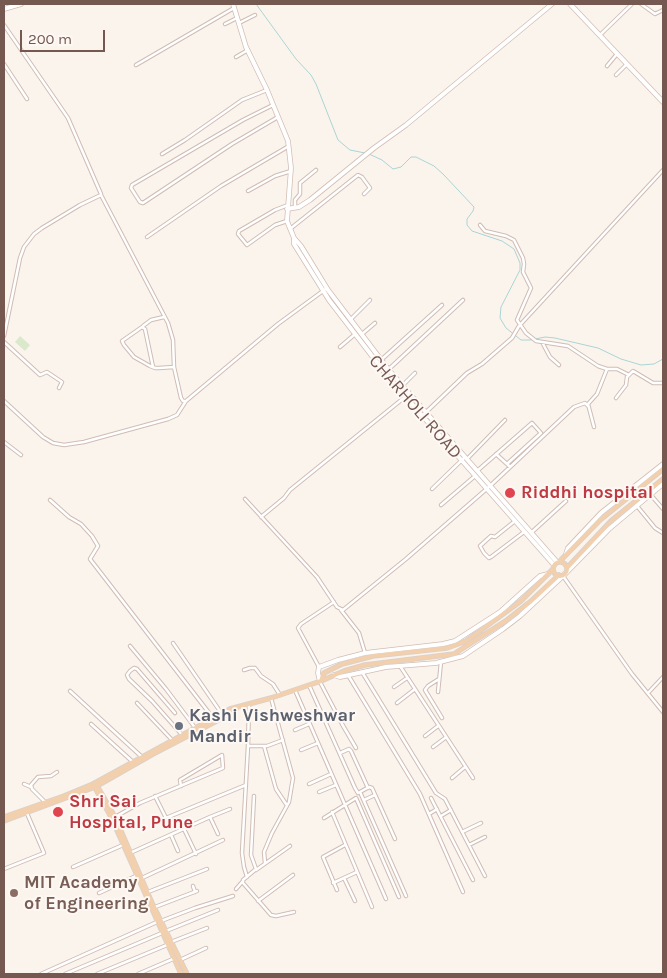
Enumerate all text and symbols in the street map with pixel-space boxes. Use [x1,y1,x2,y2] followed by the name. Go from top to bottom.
[22,20,108,52] scale bar
[28,30,72,48] text: 200 m
[364,351,466,463] street label: CHARHOLI ROAD
[521,482,653,504] place label: Riddhi hospital
[503,486,517,500] marker: Riddhi hospital
[189,705,355,748] place label: Kashi Vishweshwar Mandir
[173,720,185,732] marker: Kashi Vishweshwar Mandir
[69,791,193,834] place label: Shri Sai Hospital, Pune
[51,805,65,819] marker: Shri Sai Hospital, Pune
[24,872,148,914] place label: MIT Academy of Engineering
[8,887,20,899] marker: MIT Academy of Engineering

